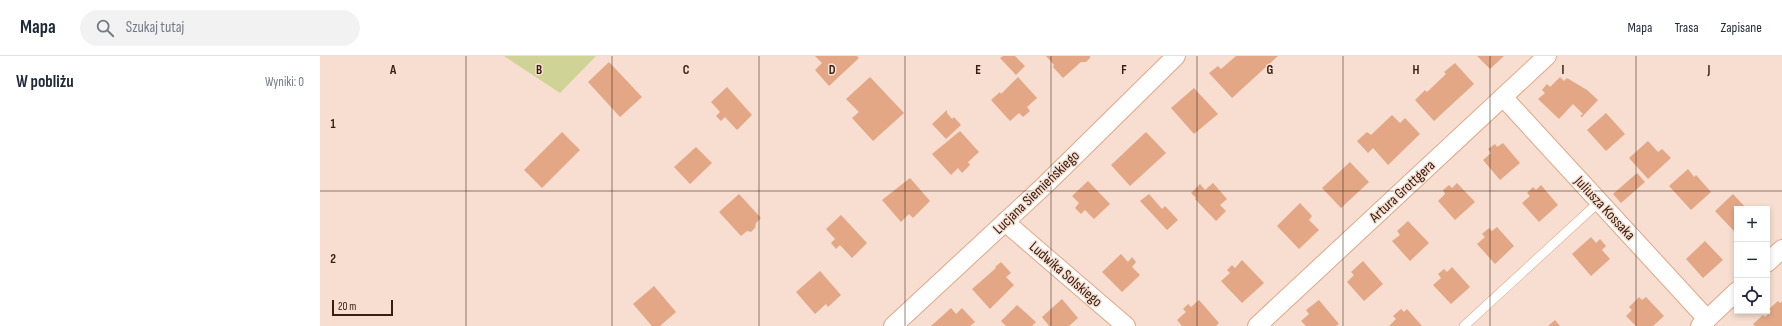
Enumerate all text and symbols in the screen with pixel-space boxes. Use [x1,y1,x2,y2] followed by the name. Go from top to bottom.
[80,10,360,46] search box
[20,16,56,39] text: Mapa
[94,17,116,39] icon: search
[126,18,184,37] text: Szukaj tutaj
[1627,19,1652,36] text: Mapa
[1674,19,1699,36] text: Trasa
[1721,19,1762,36] text: Zapisane
[389,62,397,78] text: A
[536,62,542,78] text: B
[683,62,690,78] text: C
[829,62,836,78] text: D
[975,62,981,78] text: E
[1121,62,1127,78] text: F
[1267,62,1274,78] text: G
[1413,62,1420,78] text: H
[1562,62,1565,78] text: I
[1707,62,1711,78] text: J
[16,72,74,92] text: W pobliżu
[265,74,304,90] text: Wyniki: 0
[330,116,336,132] text: 1
[989,146,1084,238] street label: Lucjana Siemieńskiego
[1365,156,1439,227] street label: Artura Grottgera
[1569,172,1639,245] street label: Juliusza Kossaka
[1734,206,1770,314] map controls
[1734,206,1770,242] button: +
[1025,237,1106,311] street label: Ludwika Solskiego
[1734,242,1770,278] button: −
[330,251,336,267] text: 2
[1734,278,1770,314] button: locate
[332,298,393,317] scale bar
[338,300,356,313] text: 20 m

